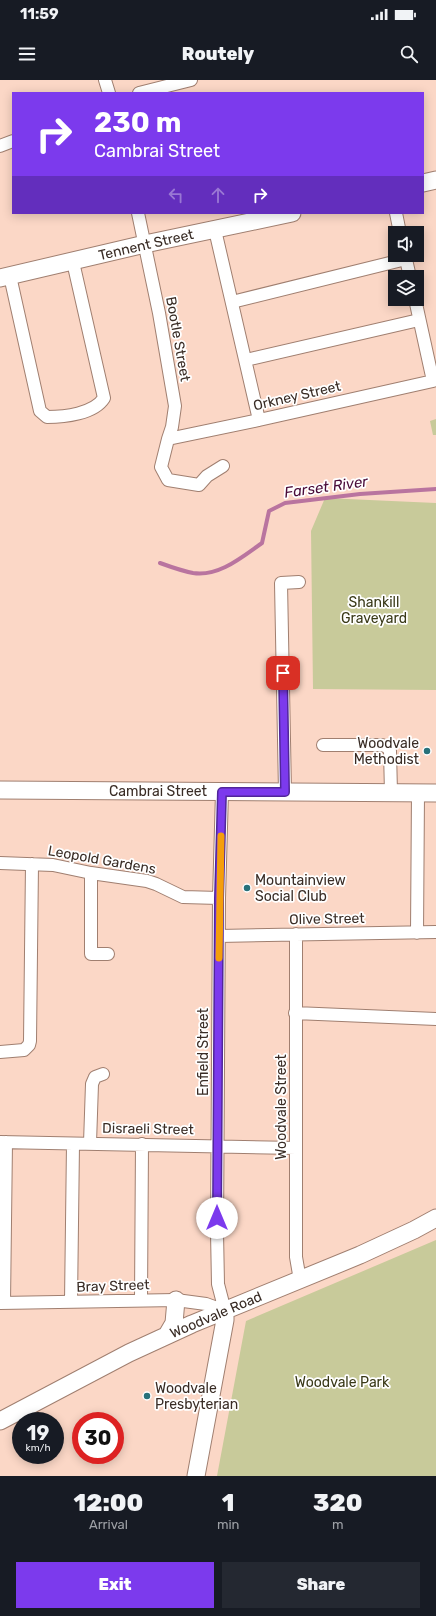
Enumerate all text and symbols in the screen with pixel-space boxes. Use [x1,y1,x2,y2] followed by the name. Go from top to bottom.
[20,5,59,23] text: 11:59
[16,43,38,65] icon: menu
[182,43,254,65] text: Routely
[398,43,420,65] icon: search
[94,106,181,139] text: 230 m
[28,108,80,160] icon: right
[94,140,220,162] text: Cambrai Street
[165,184,187,206] icon: left
[207,184,229,206] icon: ahead
[249,184,271,206] icon: right
[97,226,196,264] street label: Tennent Street
[388,226,424,306] map controls
[388,226,424,262] button: sound
[388,270,424,306] button: layers
[162,295,194,383] street label: Bootle Street
[252,378,343,414] street label: Orkney Street
[283,472,370,502] water label: Farset River
[341,594,407,627] park label: Shankill Graveyard
[266,656,300,690] pin
[272,662,294,684] icon: arrive
[354,735,420,768] place label: Woodvale Methodist
[422,746,432,756] marker: Woodvale Methodist
[109,783,208,800] street label: Cambrai Street
[47,842,157,878] street label: Leopold Gardens
[255,872,346,905] place label: Mountainview Social Club
[242,883,252,893] marker: Mountainview Social Club
[289,910,365,928] street label: Olive Street
[195,1007,212,1096] street label: Enfield Street
[273,1054,290,1160] street label: Woodvale Street
[102,1120,194,1138] street label: Disraeli Street
[196,1197,238,1239] position arrow
[76,1276,150,1296] street label: Bray Street
[167,1288,265,1342] street label: Woodvale Road
[295,1374,390,1391] park label: Woodvale Park
[155,1380,238,1413] place label: Woodvale Presbyterian
[142,1391,152,1401] marker: Woodvale Presbyterian
[72,1412,124,1464] speed limit sign: 30
[27,1421,49,1445] text: 19
[26,1442,50,1454] text: km/h
[74,1489,143,1517] text: 12:00
[222,1489,235,1517] text: 1
[313,1489,362,1517] text: 320
[89,1517,128,1532] text: Arrival
[217,1517,239,1532] text: min
[332,1517,344,1532] text: m
[16,1562,214,1608] button: Exit
[222,1562,420,1608] button: Share

